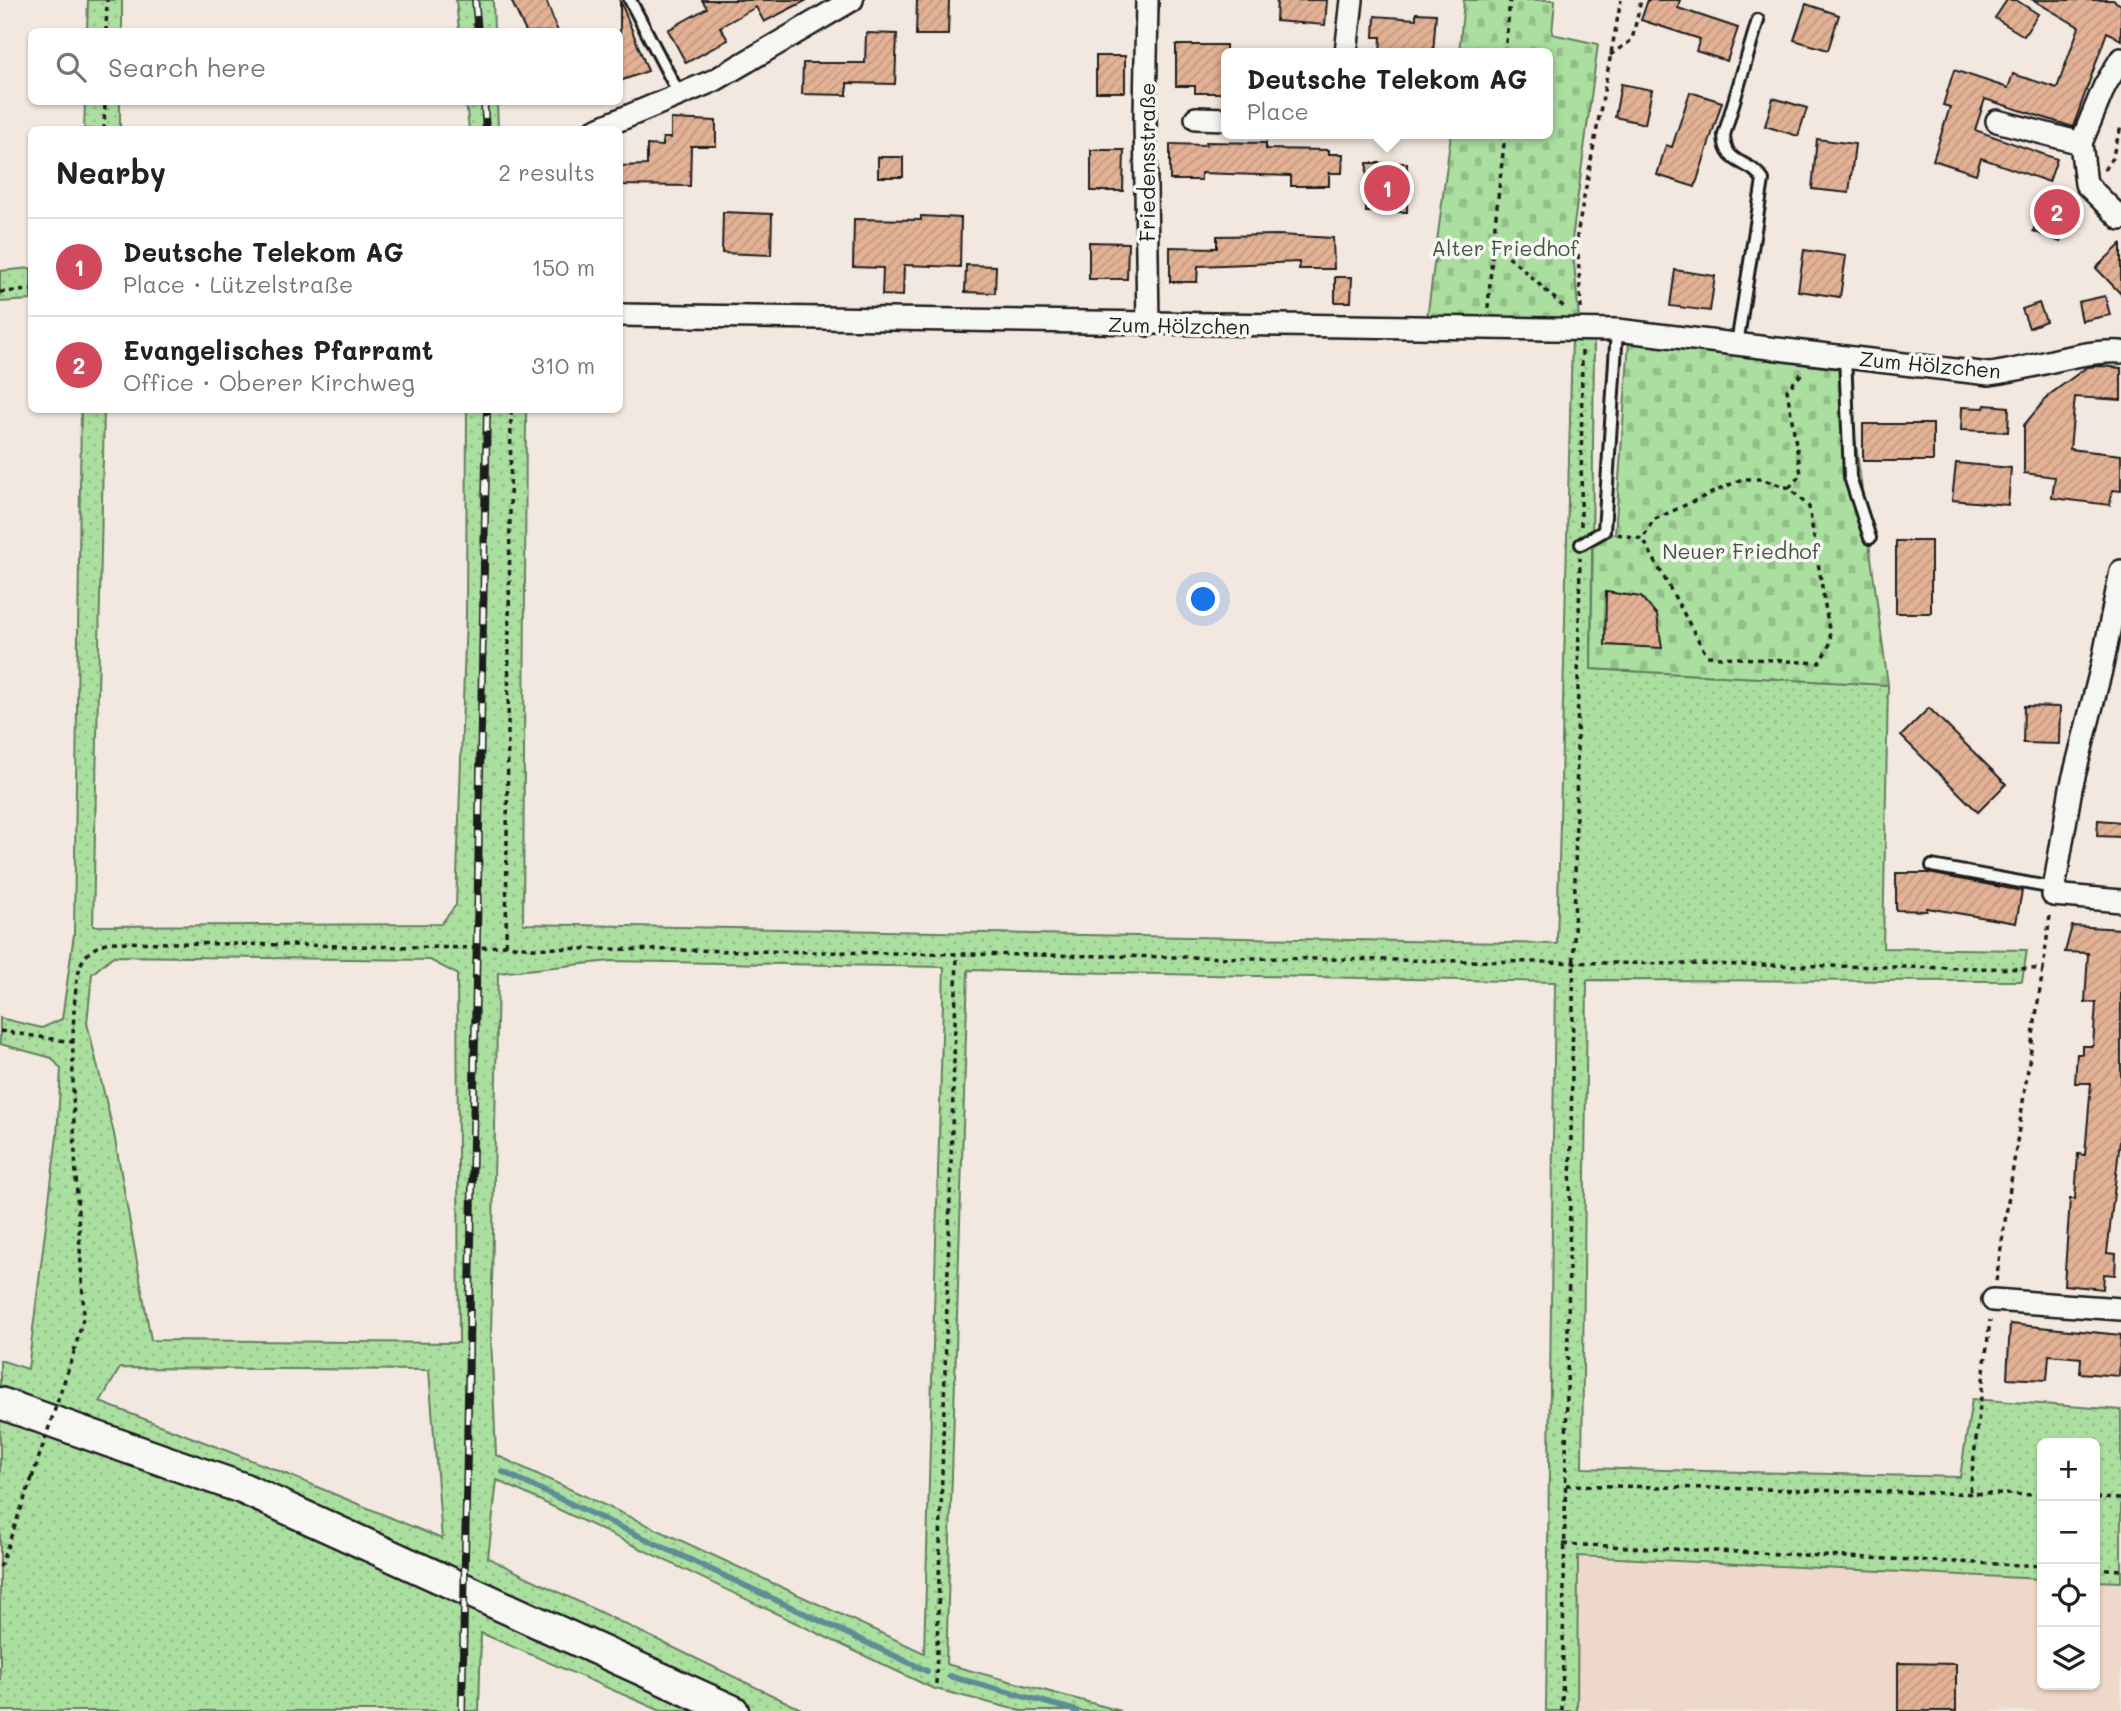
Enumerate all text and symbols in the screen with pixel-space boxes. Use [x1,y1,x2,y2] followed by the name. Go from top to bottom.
[28,28,623,105] search box
[52,48,90,86] icon: search
[1221,48,1553,139] popup
[108,50,266,84] text: Search here
[1247,62,1527,96] text: Deutsche Telekom AG
[1133,82,1160,242] street label: Friedensstraße
[1247,96,1309,126] text: Place
[56,152,166,192] text: Nearby
[498,157,595,187] text: 2 results
[1364,162,1410,214] pin: 1
[2034,186,2080,238] pin: 2
[1432,234,1579,261] park label: Alter Friedhof
[123,235,404,269] text: Deutsche Telekom AG
[74,252,84,282] text: 1
[531,252,595,282] text: 150 m
[123,269,353,299] text: Place · Lützelstraße
[1108,310,1250,340] street label: Zum Hölzchen
[123,333,433,367] text: Evangelisches Pfarramt
[1858,344,2002,384] street label: Zum Hölzchen
[73,350,85,380] text: 2
[531,350,595,380] text: 310 m
[123,367,415,397] text: Office · Oberer Kirchweg
[1662,537,1821,564] park label: Neuer Friedhof
[1186,582,1220,616] your location
[2037,1438,2100,1690] map controls
[2037,1438,2100,1501] button: +
[2037,1501,2100,1564] button: −
[2037,1564,2100,1627] button: locate
[2037,1627,2100,1690] button: layers

